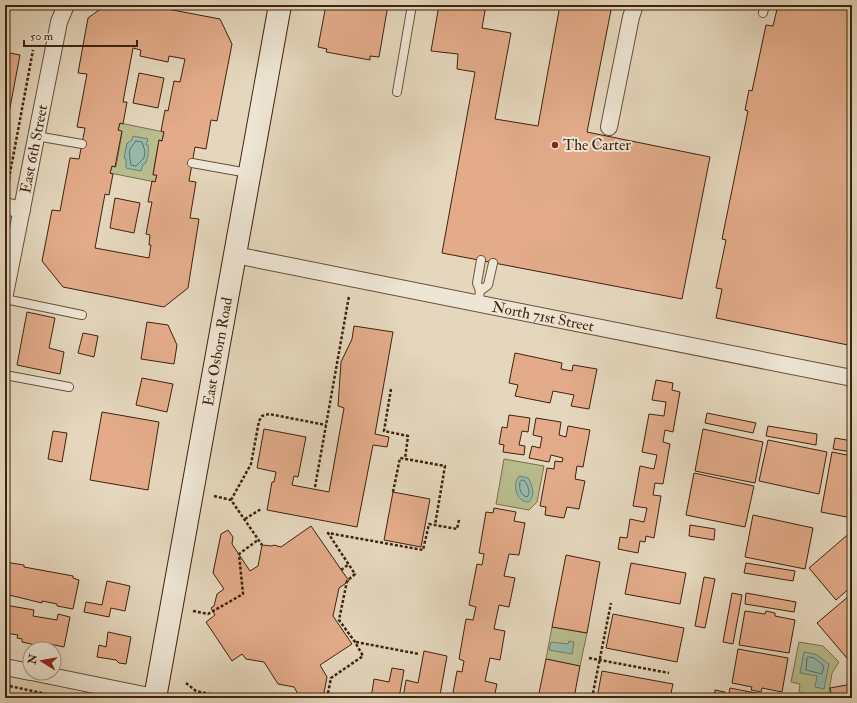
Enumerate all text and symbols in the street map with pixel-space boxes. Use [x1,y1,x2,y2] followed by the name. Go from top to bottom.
[24,22,137,48] scale bar
[30,29,54,44] text: 50 m
[16,103,52,195] street label: East 6th Street
[563,136,631,155] place label: The Carter
[550,140,560,150] marker: The Carter
[199,295,237,408] street label: East Osborn Road
[490,297,596,336] street label: North 71st Street
[22,641,62,681] north arrow
[25,652,40,666] text: N

